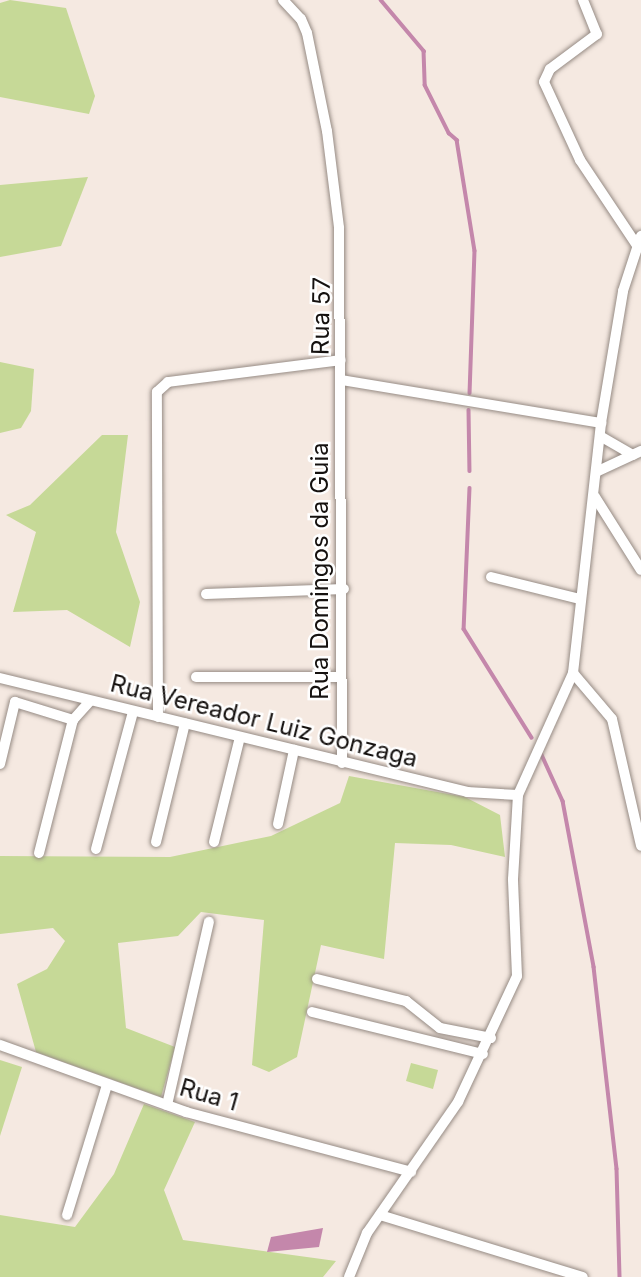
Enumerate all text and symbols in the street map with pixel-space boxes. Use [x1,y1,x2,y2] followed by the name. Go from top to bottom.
[306,277,336,355] street label: Rua 57
[306,442,334,700] street label: Rua Domingos da Guia
[108,669,420,773] street label: Rua Vereador Luiz Gonzaga
[176,1073,242,1117] street label: Rua 1

